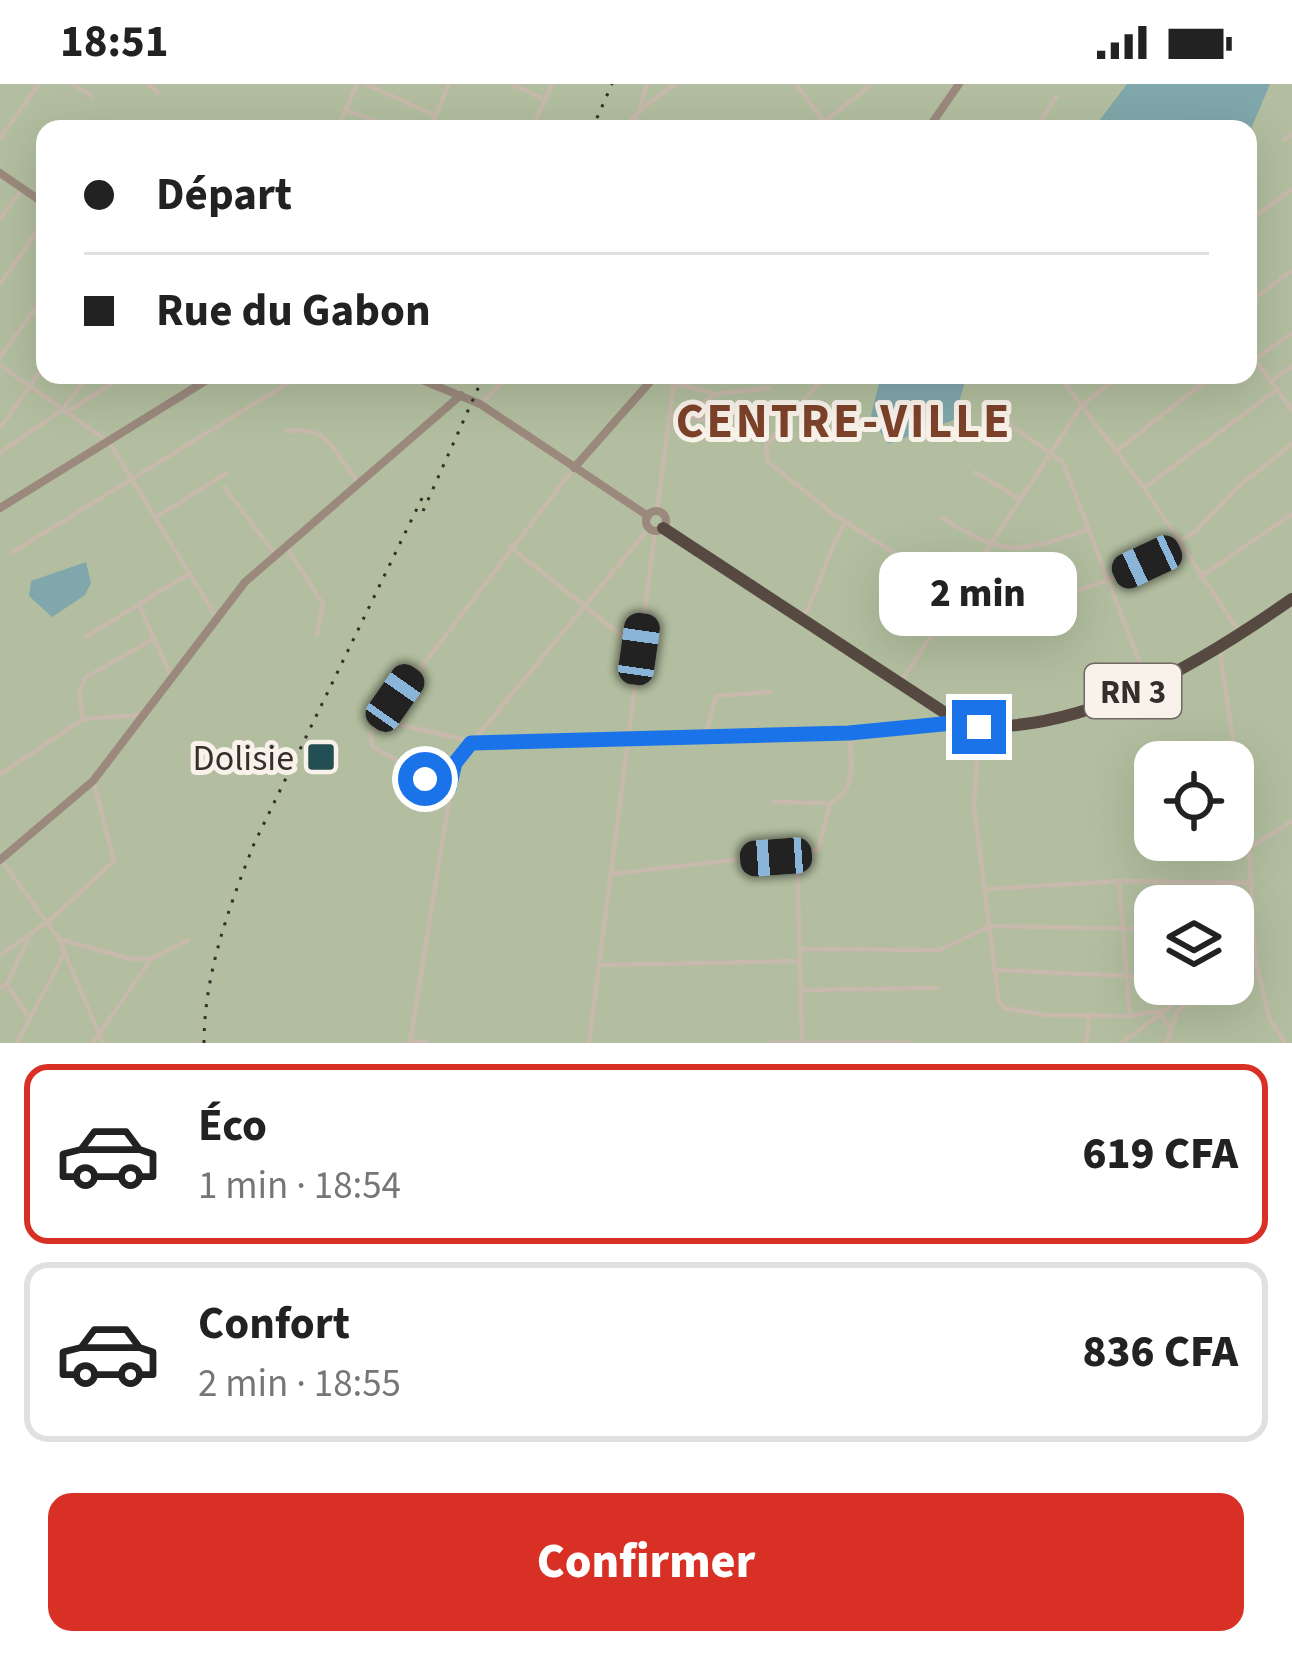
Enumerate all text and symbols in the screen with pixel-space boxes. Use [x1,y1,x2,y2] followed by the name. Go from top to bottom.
[60,10,169,74] text: 18:51
[156,163,292,227] text: Départ
[156,279,431,343] text: Rue du Gabon
[676,388,1012,456] district label: CENTRE-VILLE
[1107,530,1187,594] car
[880,553,1078,637] callout: 2 min
[930,566,1026,622] text: 2 min
[616,611,662,687] car
[360,658,430,738] car
[1085,664,1181,718] road number: RN 3
[952,700,1006,754] route end
[193,733,294,784] place label: Dolisie
[305,741,337,773] marker: Dolisie
[1134,741,1254,1005] map controls
[1134,741,1254,861] button: locate
[398,752,452,806] route start
[739,837,813,877] car
[1134,885,1254,1005] button: layers
[198,1094,267,1158] text: Éco
[54,1100,162,1208] icon: car
[1083,1122,1238,1186] text: 619 CFA
[198,1158,401,1214] text: 1 min · 18:54
[198,1292,350,1356] text: Confort
[54,1298,162,1406] icon: car
[1083,1320,1238,1384] text: 836 CFA
[198,1356,401,1412] text: 2 min · 18:55
[48,1493,1244,1631] button: Confirmer

